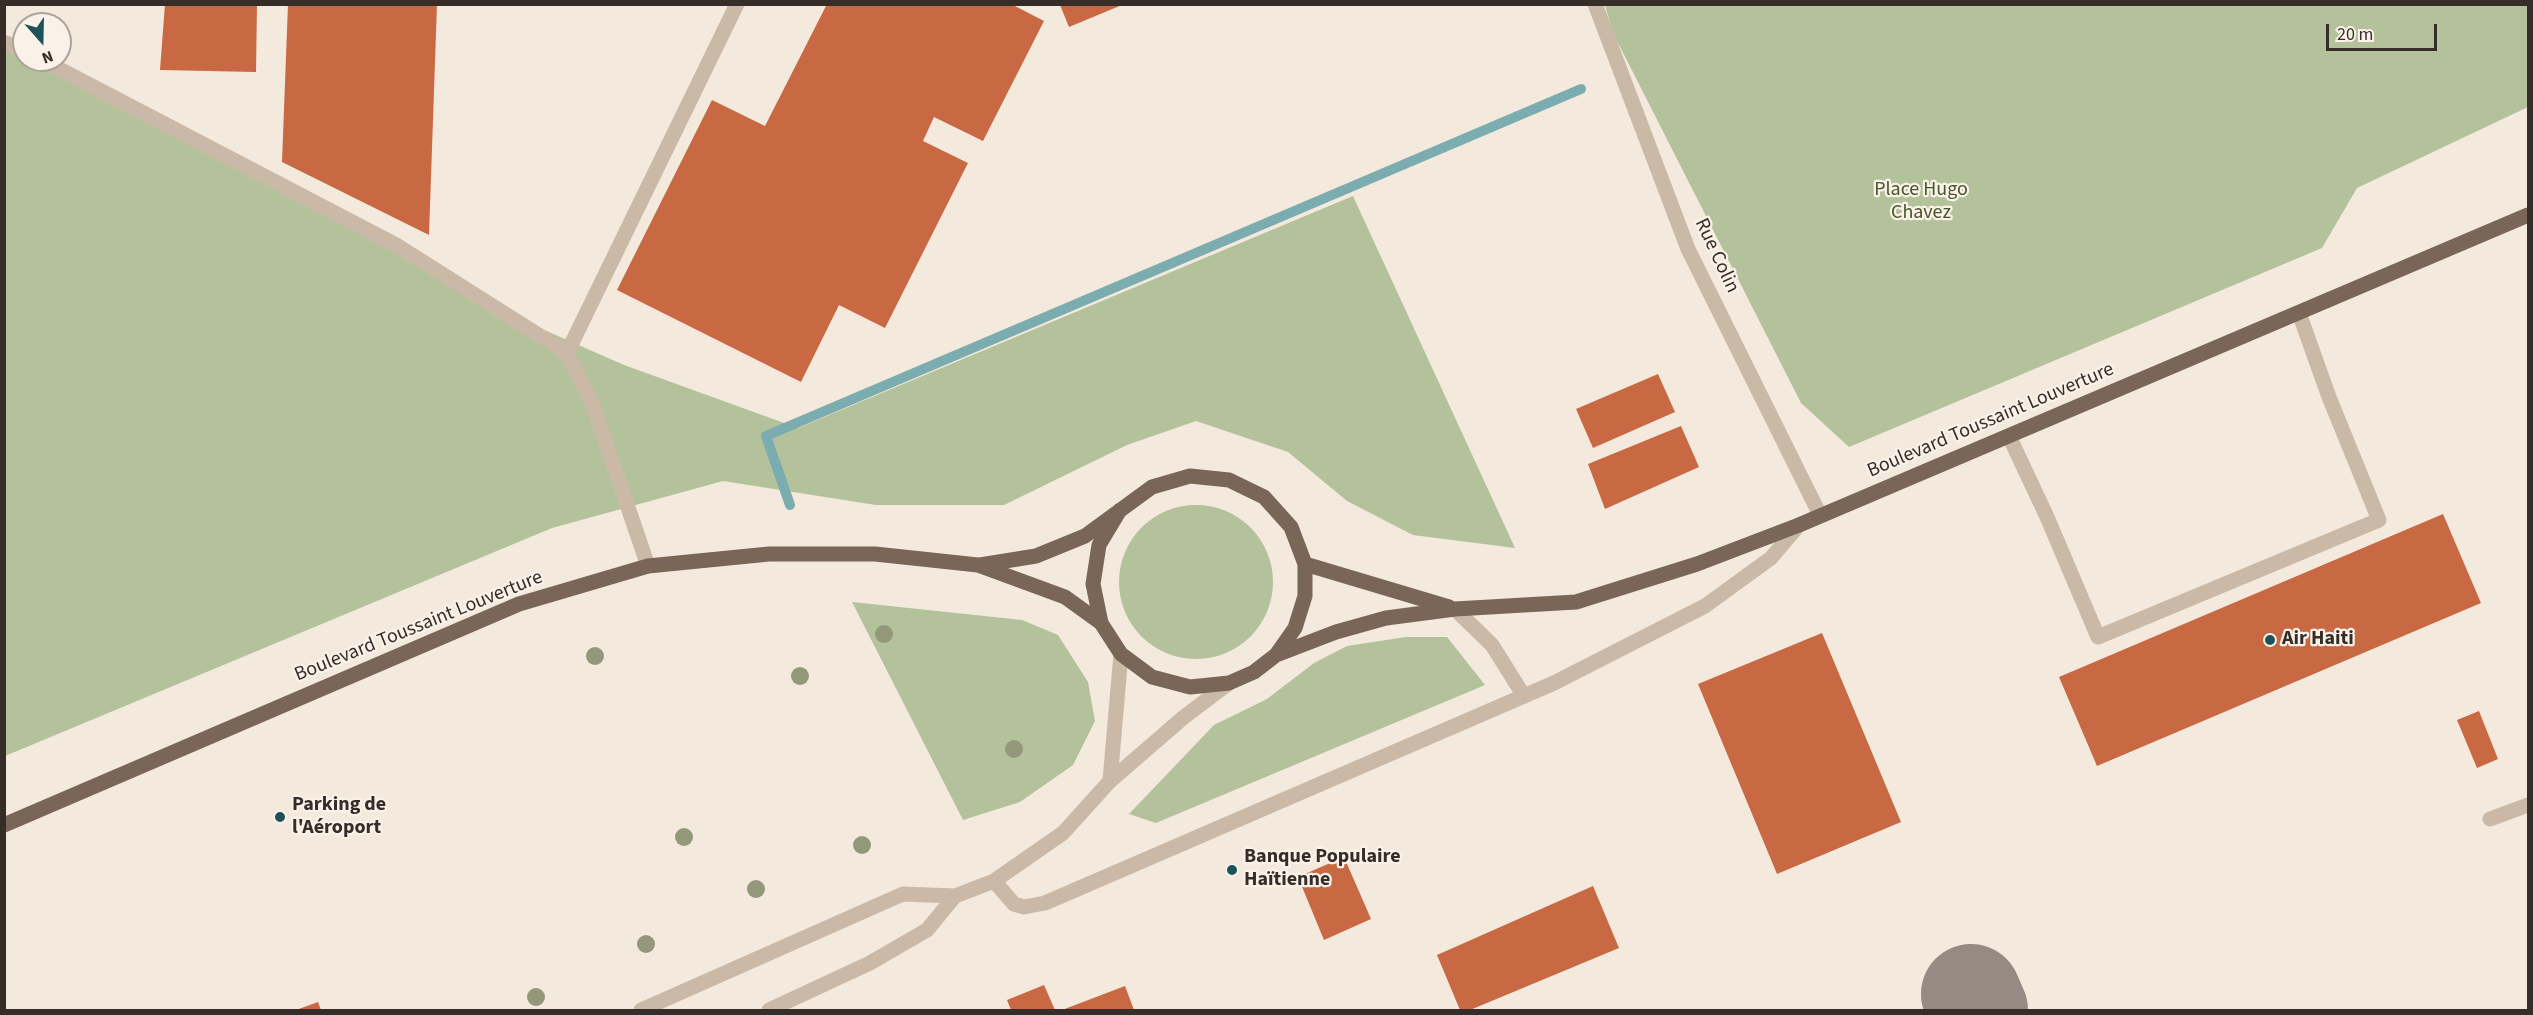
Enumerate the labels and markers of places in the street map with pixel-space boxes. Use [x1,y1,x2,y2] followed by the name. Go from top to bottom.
[2282,628,2354,652] place label: Air Haiti
[2263,633,2277,647] marker: Air Haiti
[292,794,386,841] place label: Parking de l'Aéroport
[273,810,287,824] marker: Parking de l'Aéroport
[1244,846,1401,893] place label: Banque Populaire Haïtienne
[1225,863,1239,877] marker: Banque Populaire Haïtienne

